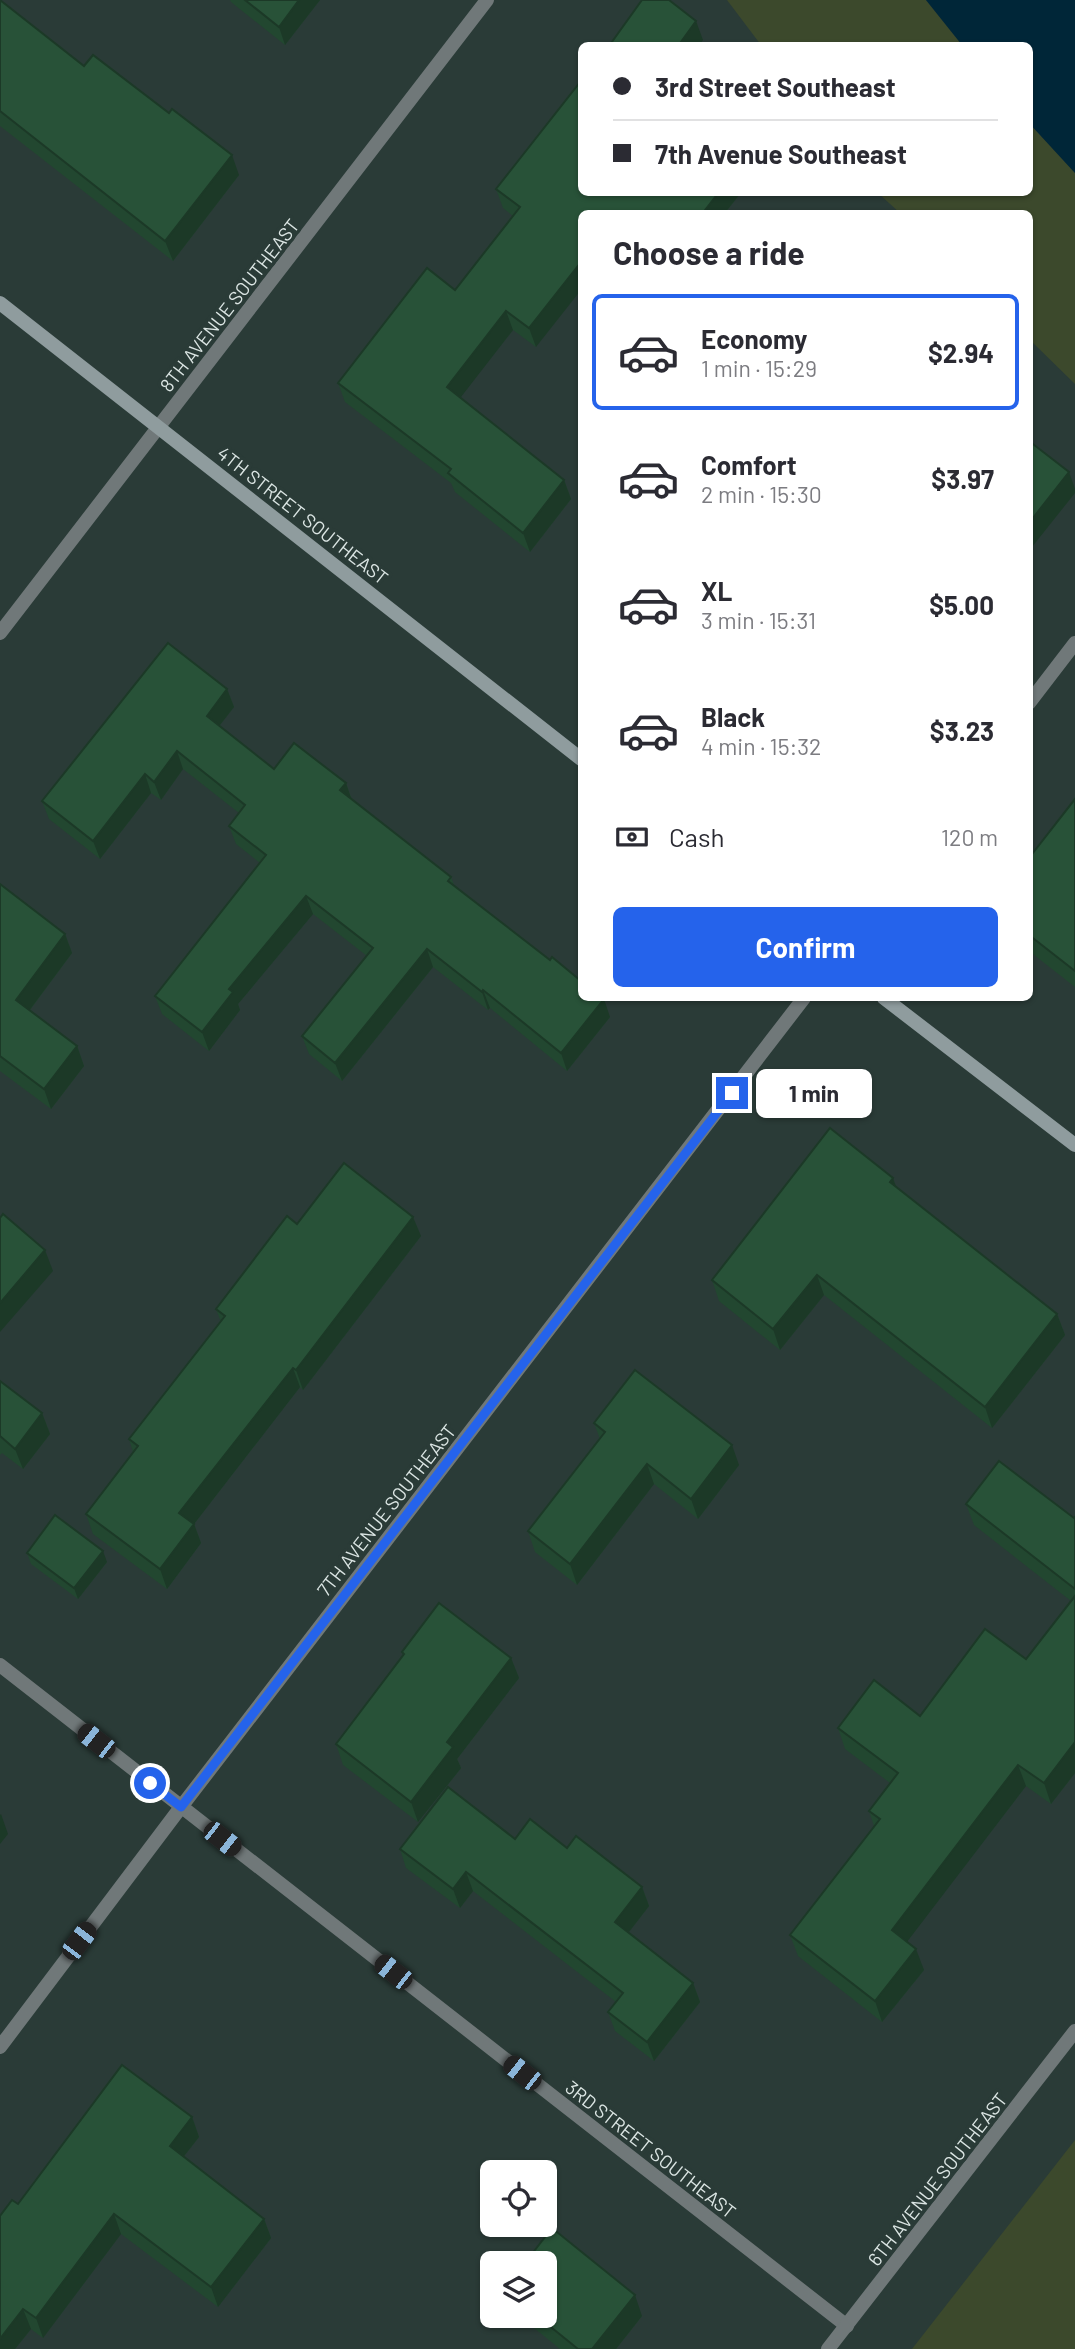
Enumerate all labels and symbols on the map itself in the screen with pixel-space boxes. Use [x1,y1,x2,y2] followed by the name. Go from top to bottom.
[154,214,304,396] street label: 8TH AVENUE SOUTHEAST
[213,441,393,589] street label: 4TH STREET SOUTHEAST
[756,1068,872,1118] callout: 1 min
[716,1077,748,1109] route end
[312,1419,460,1601] street label: 7TH AVENUE SOUTHEAST
[73,1720,120,1762] car
[134,1767,166,1799] route start
[199,1818,246,1860] car
[58,1918,101,1964] car
[370,1951,417,1993] car
[499,2052,546,2094] car
[561,2075,741,2223] street label: 3RD STREET SOUTHEAST
[862,2088,1012,2270] street label: 6TH AVENUE SOUTHEAST

